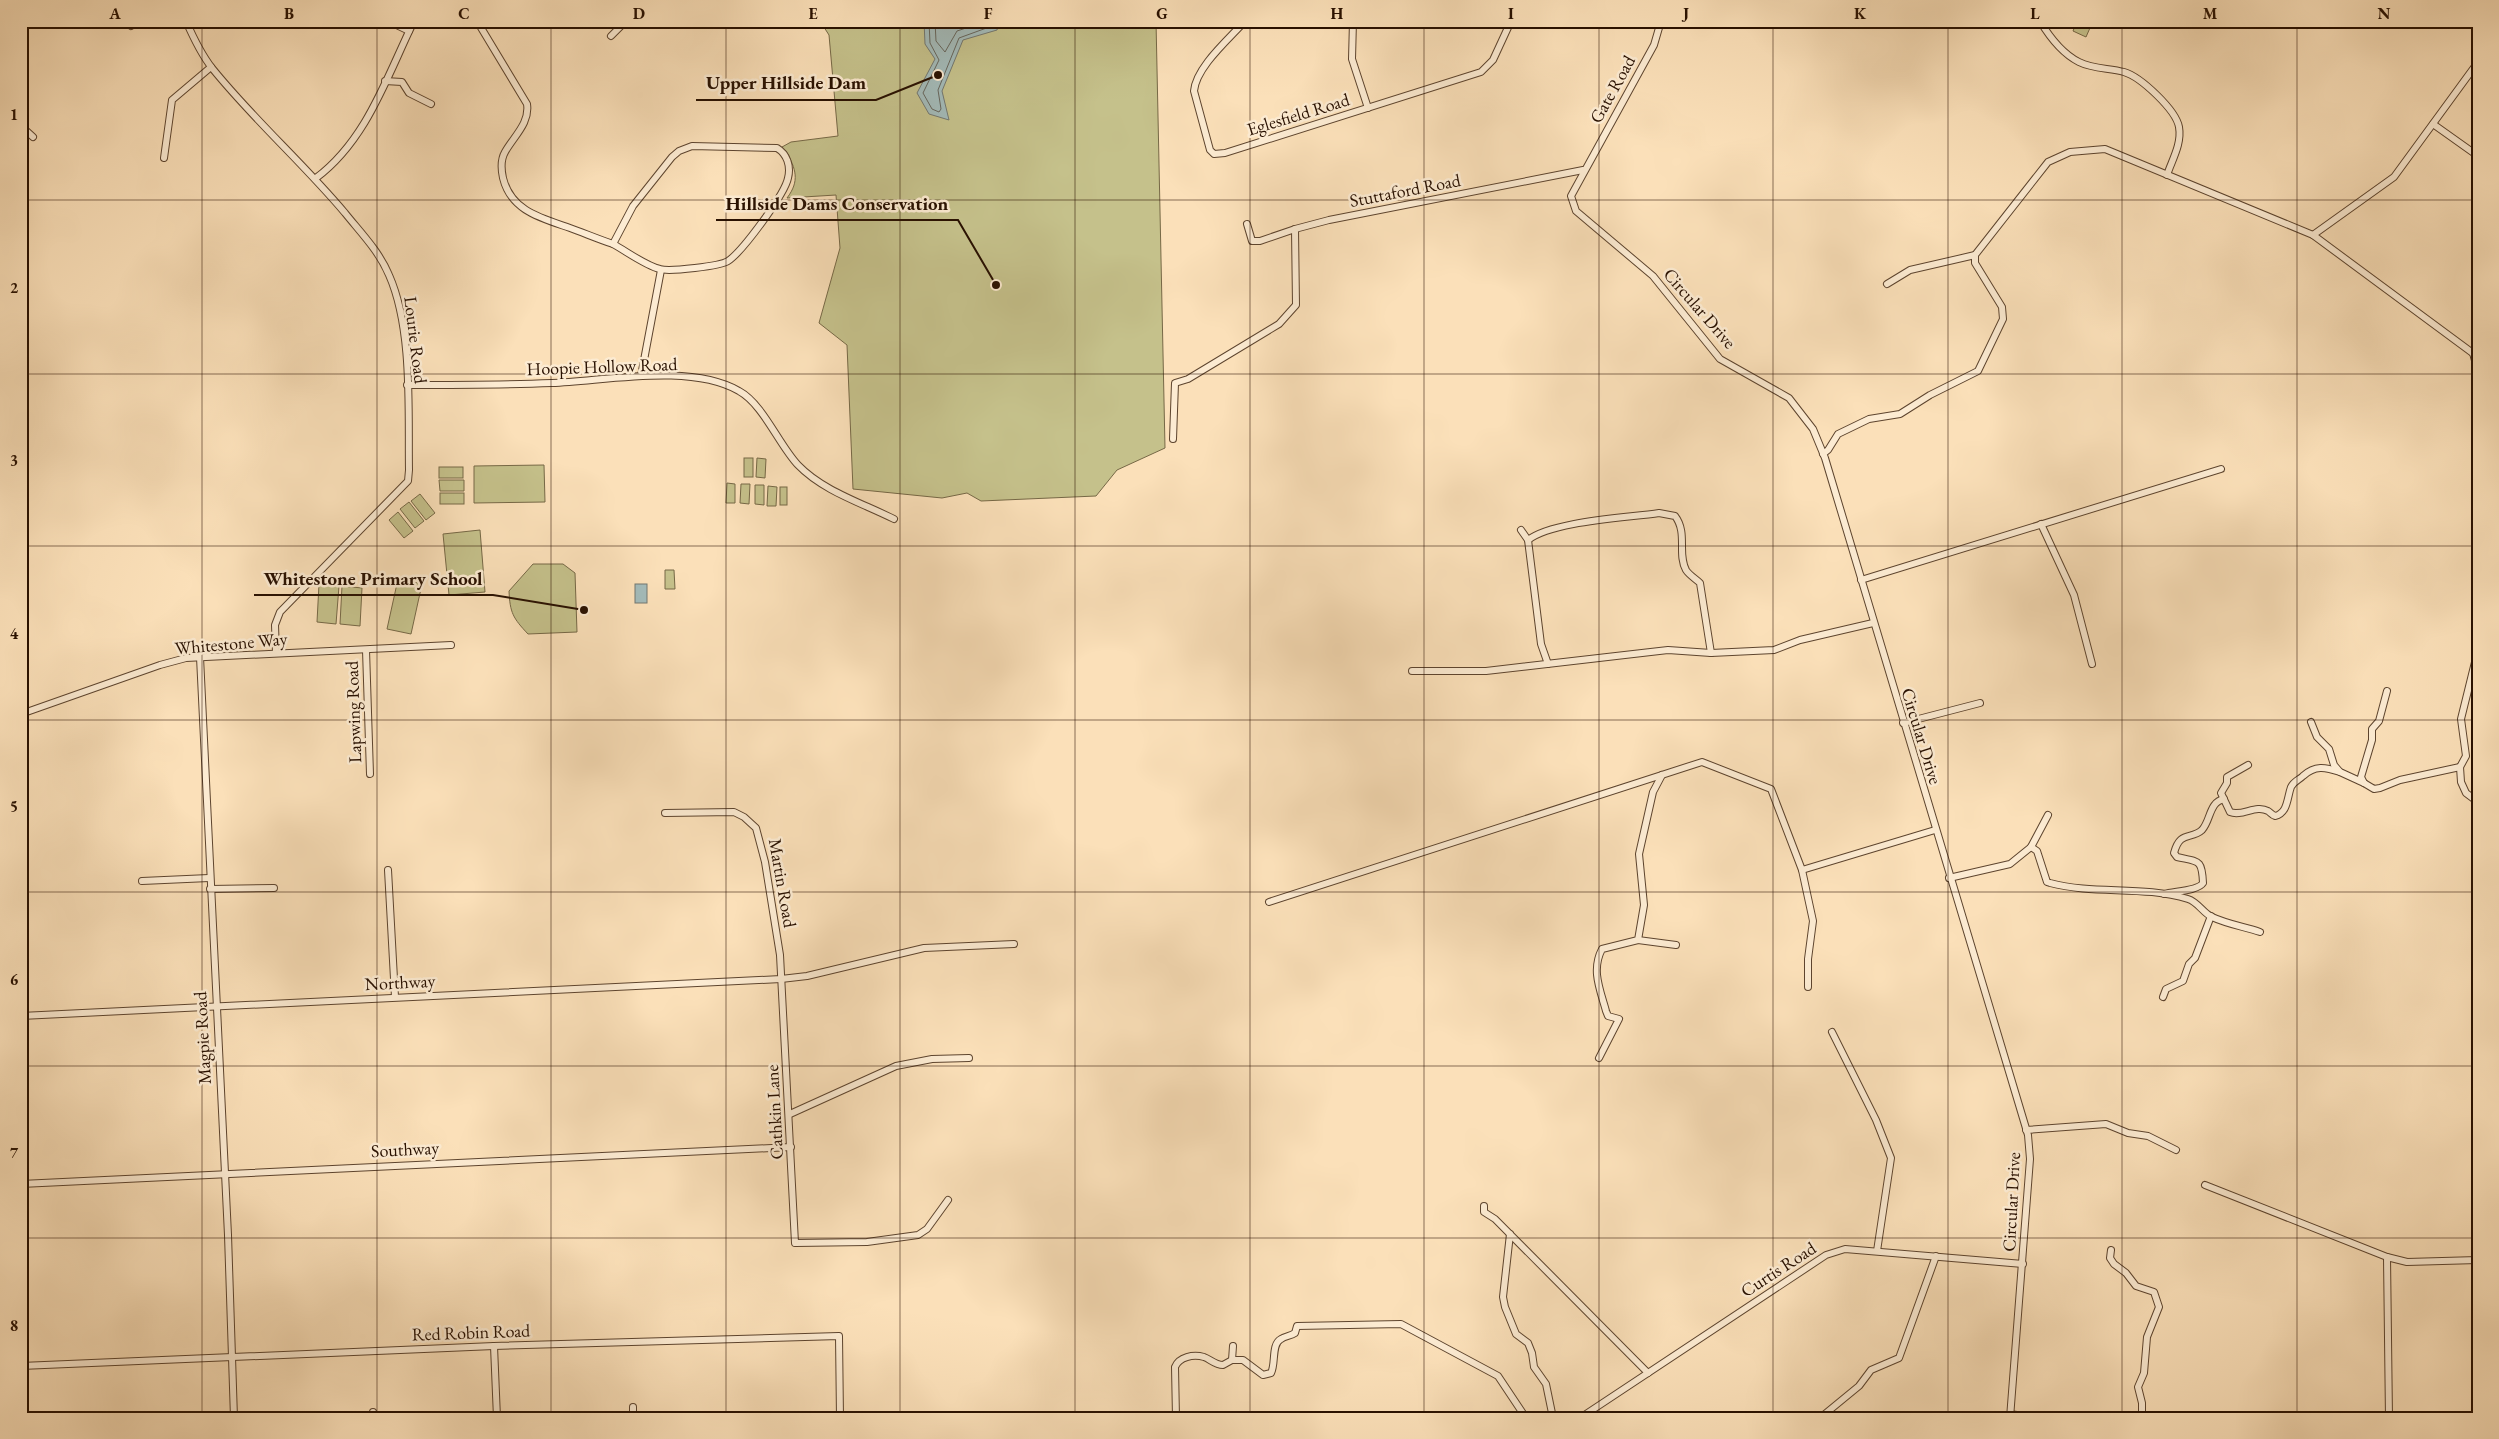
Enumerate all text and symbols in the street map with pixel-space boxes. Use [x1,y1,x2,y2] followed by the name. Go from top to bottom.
[108,3,121,24] text: A
[284,3,294,24] text: B
[458,3,470,24] text: C
[633,3,645,24] text: D
[808,3,818,24] text: E
[984,3,993,24] text: F
[1156,3,1168,24] text: G
[1331,3,1344,24] text: H
[1508,3,1514,24] text: I
[1681,3,1689,24] text: J
[1854,3,1867,24] text: K
[2030,3,2040,24] text: L
[2203,3,2218,24] text: M
[2378,3,2391,24] text: N
[1584,50,1640,127] street label: Gate Road
[696,66,876,100] callout: Upper Hillside Dam
[706,70,867,95] text: Upper Hillside Dam
[1244,87,1353,141] street label: Eglesfield Road
[10,104,18,125] text: 1
[1348,168,1463,212] street label: Stuttaford Road
[716,186,958,220] callout: Hillside Dams Conservation
[726,191,949,216] text: Hillside Dams Conservation
[1659,263,1741,353] street label: Circular Drive
[10,277,19,298] text: 2
[399,295,433,386] street label: Lourie Road
[526,352,679,380] street label: Hoopie Hollow Road
[10,450,18,471] text: 3
[254,561,493,595] callout: Whitestone Primary School
[263,566,483,591] text: Whitestone Primary School
[10,623,19,644] text: 4
[174,627,288,659] street label: Whitestone Way
[340,660,366,763] street label: Lapwing Road
[1896,685,1948,787] street label: Circular Drive
[10,796,18,817] text: 5
[764,837,802,930] street label: Martin Road
[10,969,19,990] text: 6
[364,969,436,995] street label: Northway
[188,990,216,1085] street label: Magpie Road
[760,1064,788,1160] street label: Cathkin Lane
[370,1136,440,1162] street label: Southway
[10,1142,19,1163] text: 7
[1997,1152,2025,1252] street label: Circular Drive
[1736,1236,1821,1302] street label: Curtis Road
[10,1315,18,1336] text: 8
[411,1318,532,1346] street label: Red Robin Road

